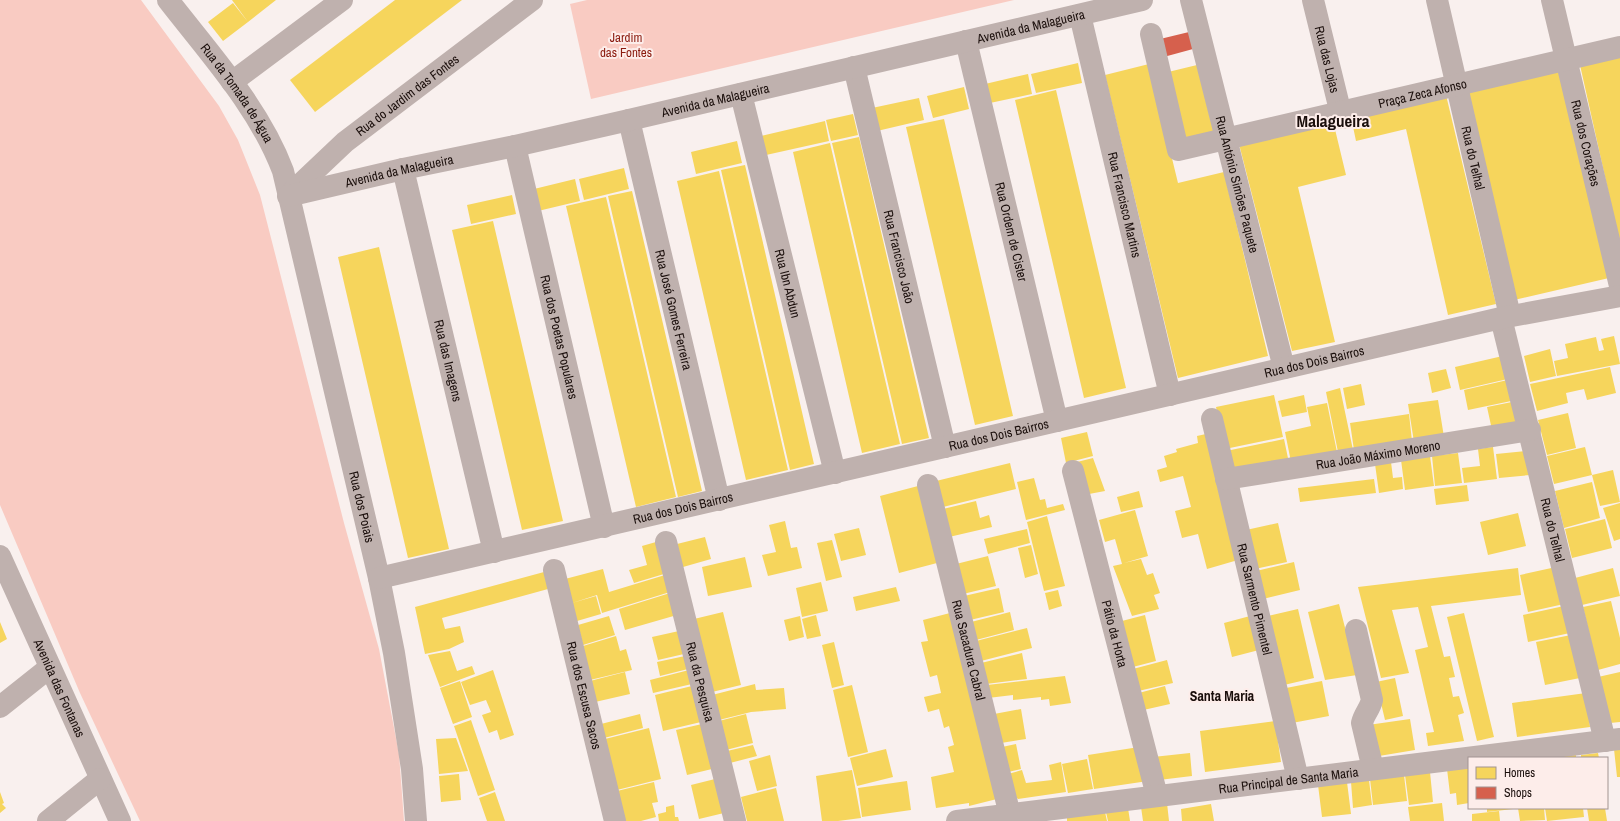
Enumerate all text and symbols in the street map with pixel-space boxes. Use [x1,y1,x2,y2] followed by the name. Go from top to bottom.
[974,5,1086,47] street label: Avenida da Malagueira
[1311,24,1344,94] street label: Rua das Lojas
[600,29,652,61] park label: Jardim das Fontes
[197,40,277,146] street label: Rua da Tomada de Água
[352,50,462,140] street label: Rua do Jardim das Fontes
[1376,75,1468,112] street label: Praça Zeca Afonso
[659,79,771,121] street label: Avenida da Malagueira
[1568,98,1605,188] street label: Rua dos Corações
[1297,109,1370,132] district label: Malagueira
[1212,114,1263,255] street label: Rua António Simões Paquete
[1458,124,1489,191] street label: Rua do Telhal
[342,150,455,191] street label: Avenida da Malagueira
[1104,150,1146,259] street label: Rua Francisco Martins
[992,180,1032,283] street label: Rua Ordem de Cister
[880,208,919,305] street label: Rua Francisco João
[771,247,805,320] street label: Rua Ibn Abdun
[652,248,696,372] street label: Rua José Gomes Ferreira
[537,273,582,401] street label: Rua dos Poetas Populares
[431,318,466,403] street label: Rua das Imagens
[1263,341,1366,381] street label: Rua dos Dois Bairros
[947,415,1050,454] street label: Rua dos Dois Bairros
[1315,436,1442,473] street label: Rua João Máximo Moreno
[346,469,379,544] street label: Rua dos Poiais
[631,488,735,527] street label: Rua dos Dois Bairros
[1537,496,1569,563] street label: Rua do Telhal
[1233,542,1276,656] street label: Rua Sarmento Pimentel
[948,598,990,702] street label: Rua Sacadura Cabral
[1098,598,1132,669] street label: Pátio da Horta
[30,635,89,740] street label: Avenida das Fontanas
[563,640,606,751] street label: Rua dos Escusa Sacos
[682,640,719,724] street label: Rua da Pesquisa
[1190,687,1255,705] district label: Santa Maria
[1468,757,1608,809] legend
[1218,763,1359,797] street label: Rua Principal de Santa Maria
[1504,765,1535,781] text: Homes
[1504,785,1532,801] text: Shops

